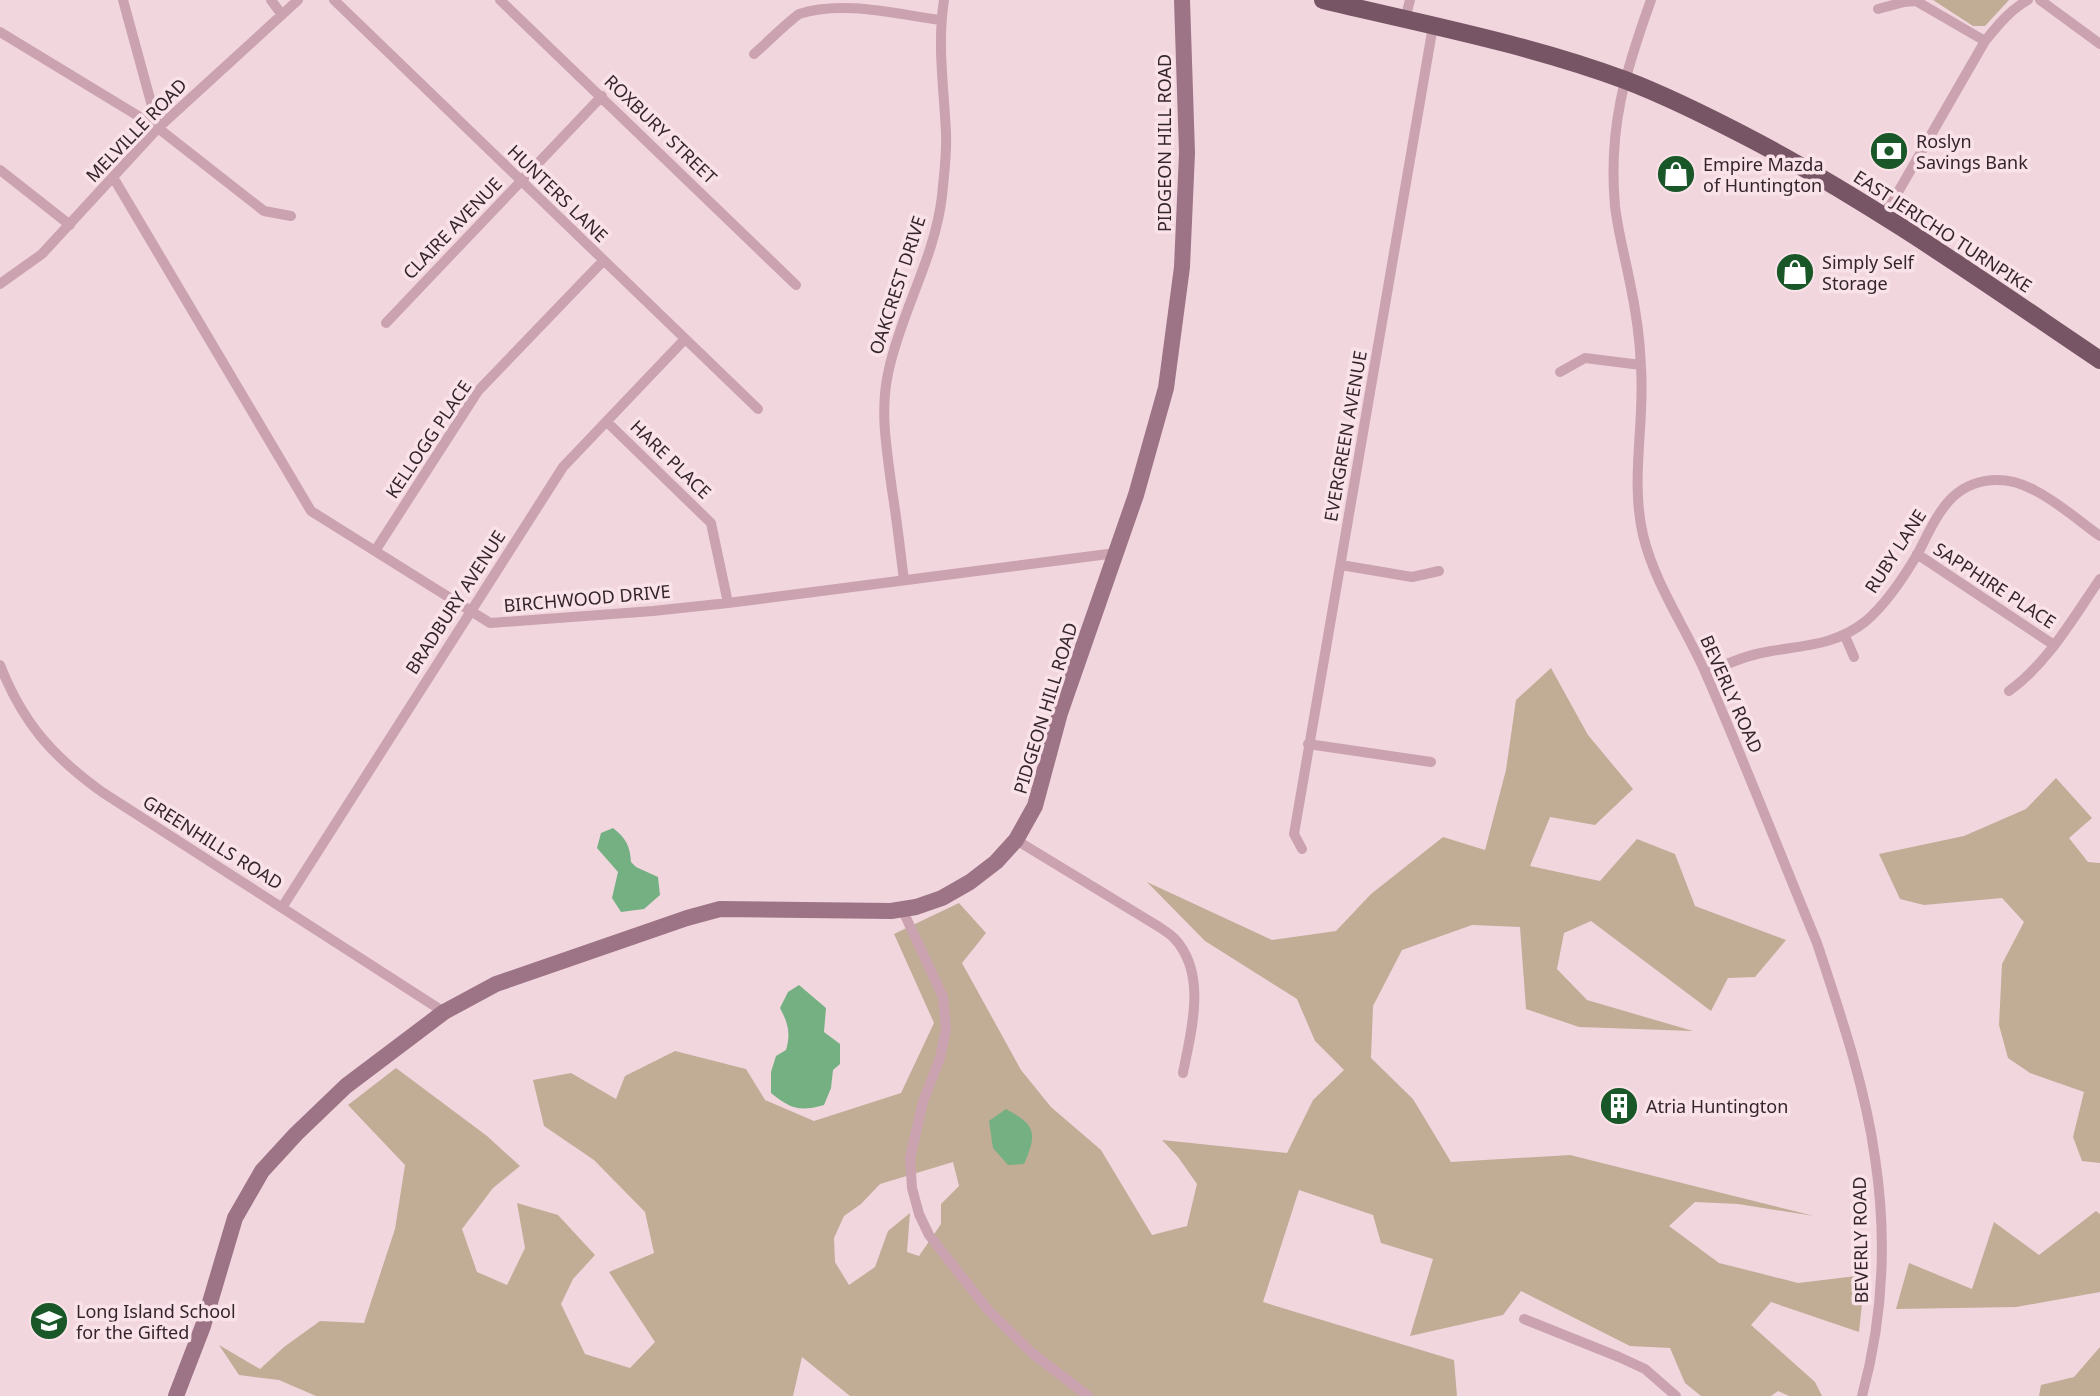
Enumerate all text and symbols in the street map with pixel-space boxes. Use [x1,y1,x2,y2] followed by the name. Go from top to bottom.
[1152,54,1176,232] street label: PIDGEON HILL ROAD
[600,69,722,189] street label: ROXBURY STREET
[80,73,192,187] street label: MELVILLE ROAD
[1916,129,2028,174] place label: Roslyn Savings Bank
[1868,130,1910,172] bank icon: Roslyn Savings Bank
[503,139,613,247] street label: HUNTERS LANE
[1703,152,1824,197] place label: Empire Mazda of Huntington
[1655,153,1697,195] shop icon: Empire Mazda of Huntington
[1849,164,2037,298] street label: EAST JERICHO TURNPIKE
[397,172,507,284] street label: CLAIRE AVENUE
[863,213,931,357] street label: OAKCREST DRIVE
[1822,250,1915,295] place label: Simply Self Storage
[1774,251,1816,293] shop icon: Simply Self Storage
[1318,349,1372,523] street label: EVERGREEN AVENUE
[380,375,476,503] street label: KELLOGG PLACE
[625,414,717,504] street label: HARE PLACE
[1859,504,1931,598] street label: RUBY LANE
[399,525,511,679] street label: BRADBURY AVENUE
[1929,536,2061,634] street label: SAPPHIRE PLACE
[503,579,671,617] street label: BIRCHWOOD DRIVE
[1007,619,1083,797] street label: PIDGEON HILL ROAD
[1695,631,1769,757] street label: BEVERLY ROAD
[139,789,287,895] street label: GREENHILLS ROAD
[1598,1085,1640,1127] building icon: Atria Huntington
[1646,1094,1788,1118] place label: Atria Huntington
[1847,1176,1873,1304] street label: BEVERLY ROAD
[76,1299,236,1344] place label: Long Island School for the Gifted
[28,1300,70,1342] school or university icon: Long Island School for the Gifted

